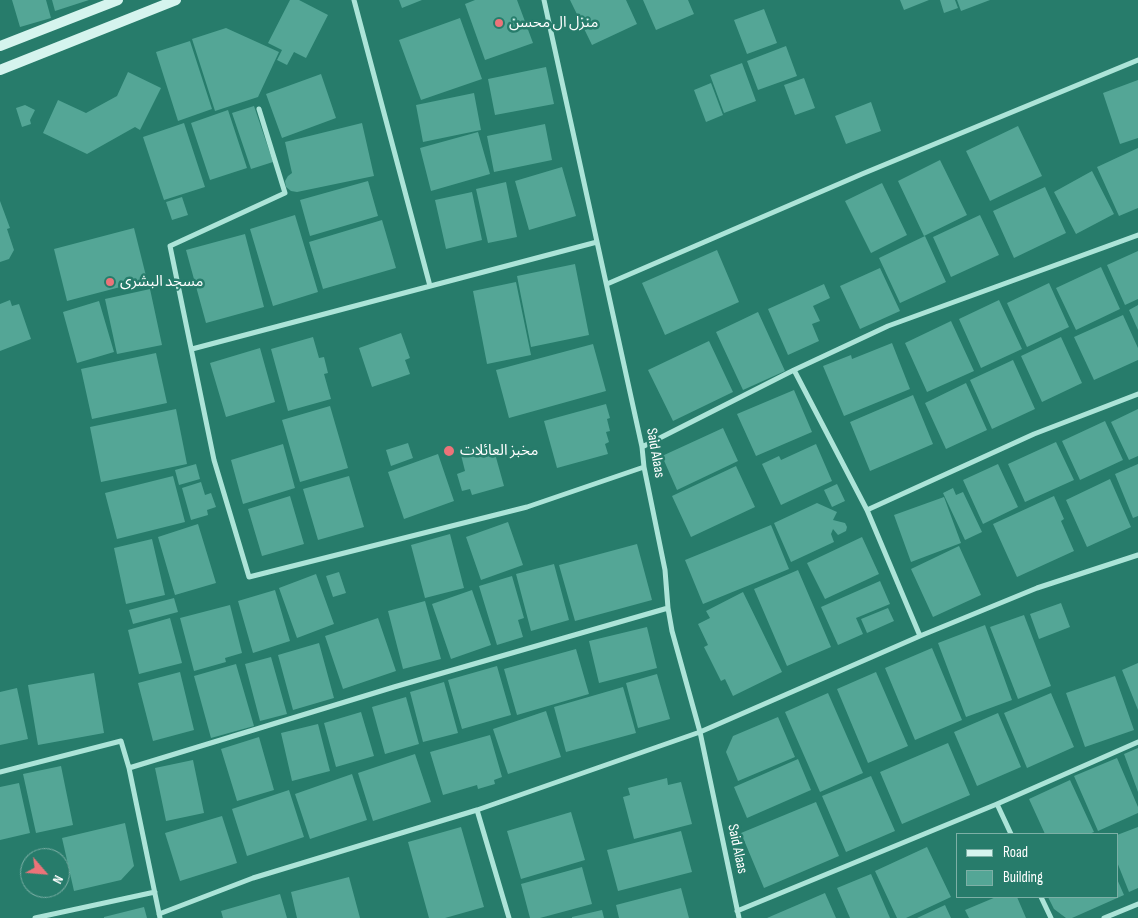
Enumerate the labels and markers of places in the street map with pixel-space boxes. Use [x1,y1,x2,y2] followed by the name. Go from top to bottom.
[509,14,598,32] place label: منزل ال محسن
[493,17,505,29] marker: منزل ال محسن
[120,273,203,291] place label: مسجد البشرى
[104,276,116,288] marker: مسجد البشرى
[460,442,538,460] place label: مخبز العائلات
[442,444,456,458] marker: مخبز العائلات

